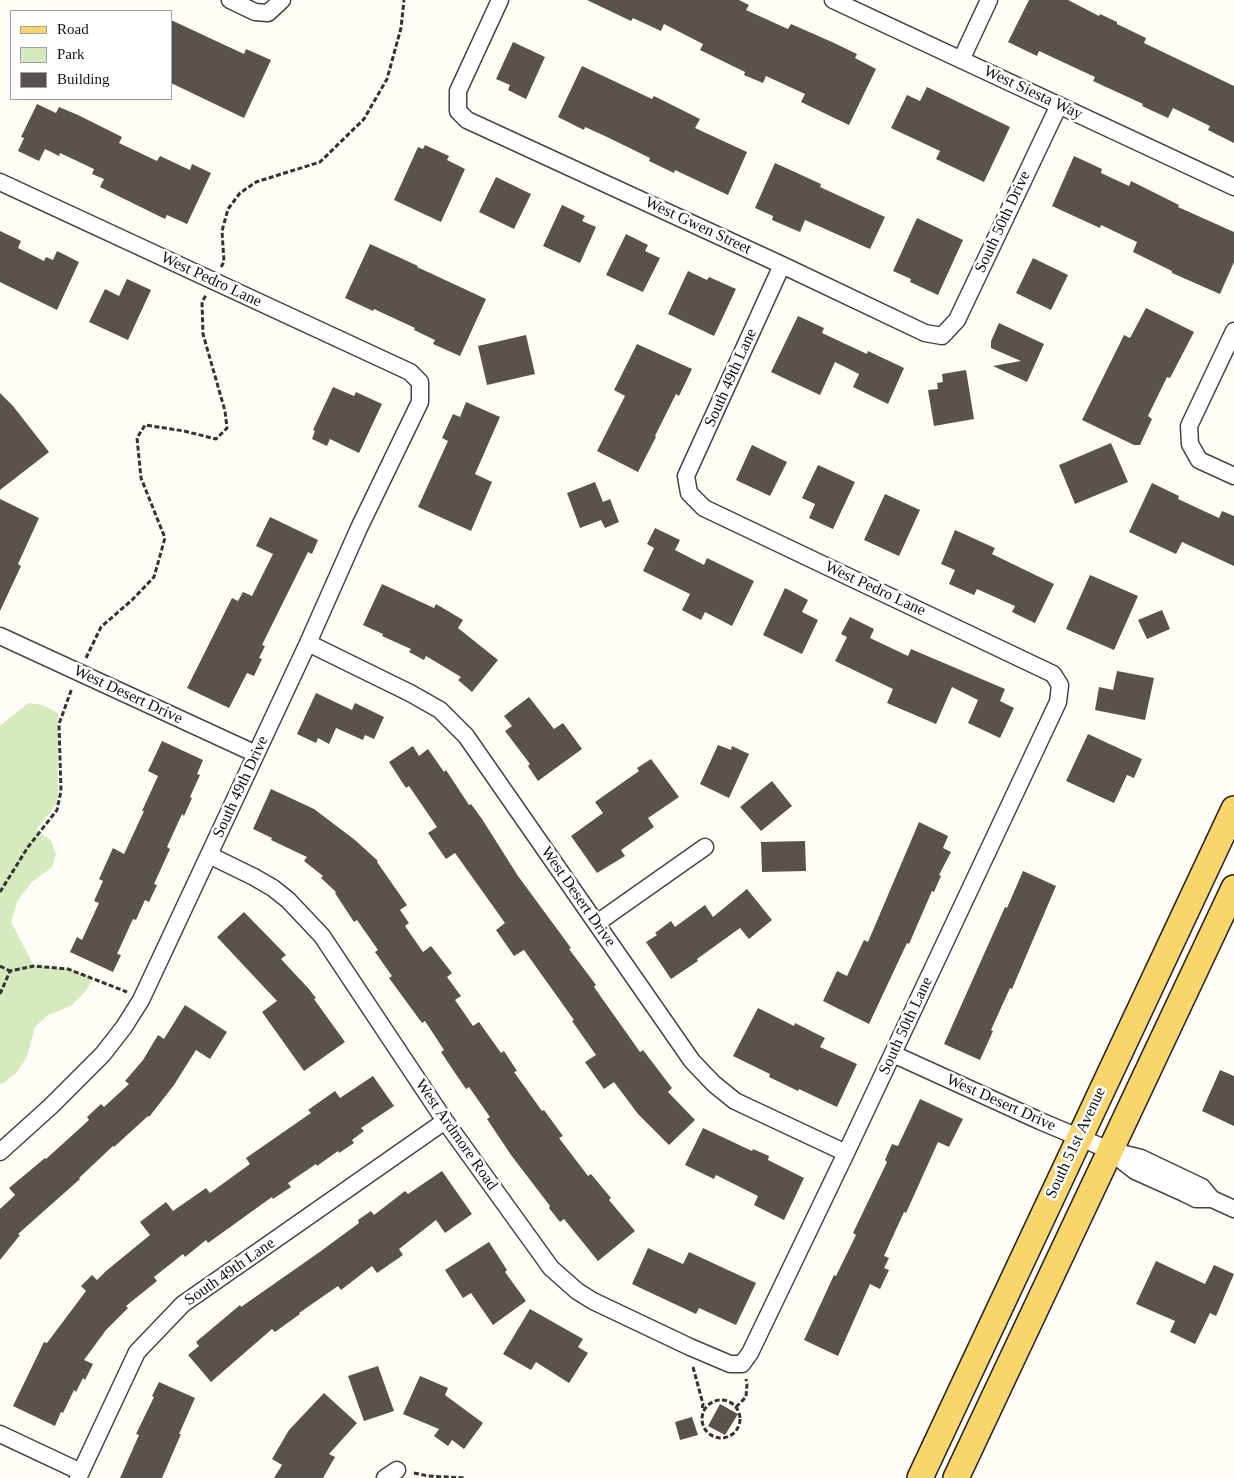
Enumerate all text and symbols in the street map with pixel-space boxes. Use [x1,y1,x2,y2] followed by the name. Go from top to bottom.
[10,10,172,100] legend
[57,21,89,37] text: Road
[57,46,85,62] text: Park
[981,62,1085,124] street label: West Siesta Way
[57,71,110,87] text: Building
[971,168,1035,276] street label: South 50th Drive
[642,193,754,259] street label: West Gwen Street
[158,248,264,312] street label: West Pedro Lane
[701,326,761,430] street label: South 49th Lane
[822,557,928,621] street label: West Pedro Lane
[71,661,185,729] street label: West Desert Drive
[209,733,273,841] street label: South 49th Drive
[536,843,620,951] street label: West Desert Drive
[875,974,937,1078] street label: South 50th Lane
[943,1070,1059,1136] street label: West Desert Drive
[411,1076,501,1194] street label: West Ardmore Road
[1042,1084,1110,1202] street label: South 51st Avenue
[181,1234,279,1310] street label: South 49th Lane

